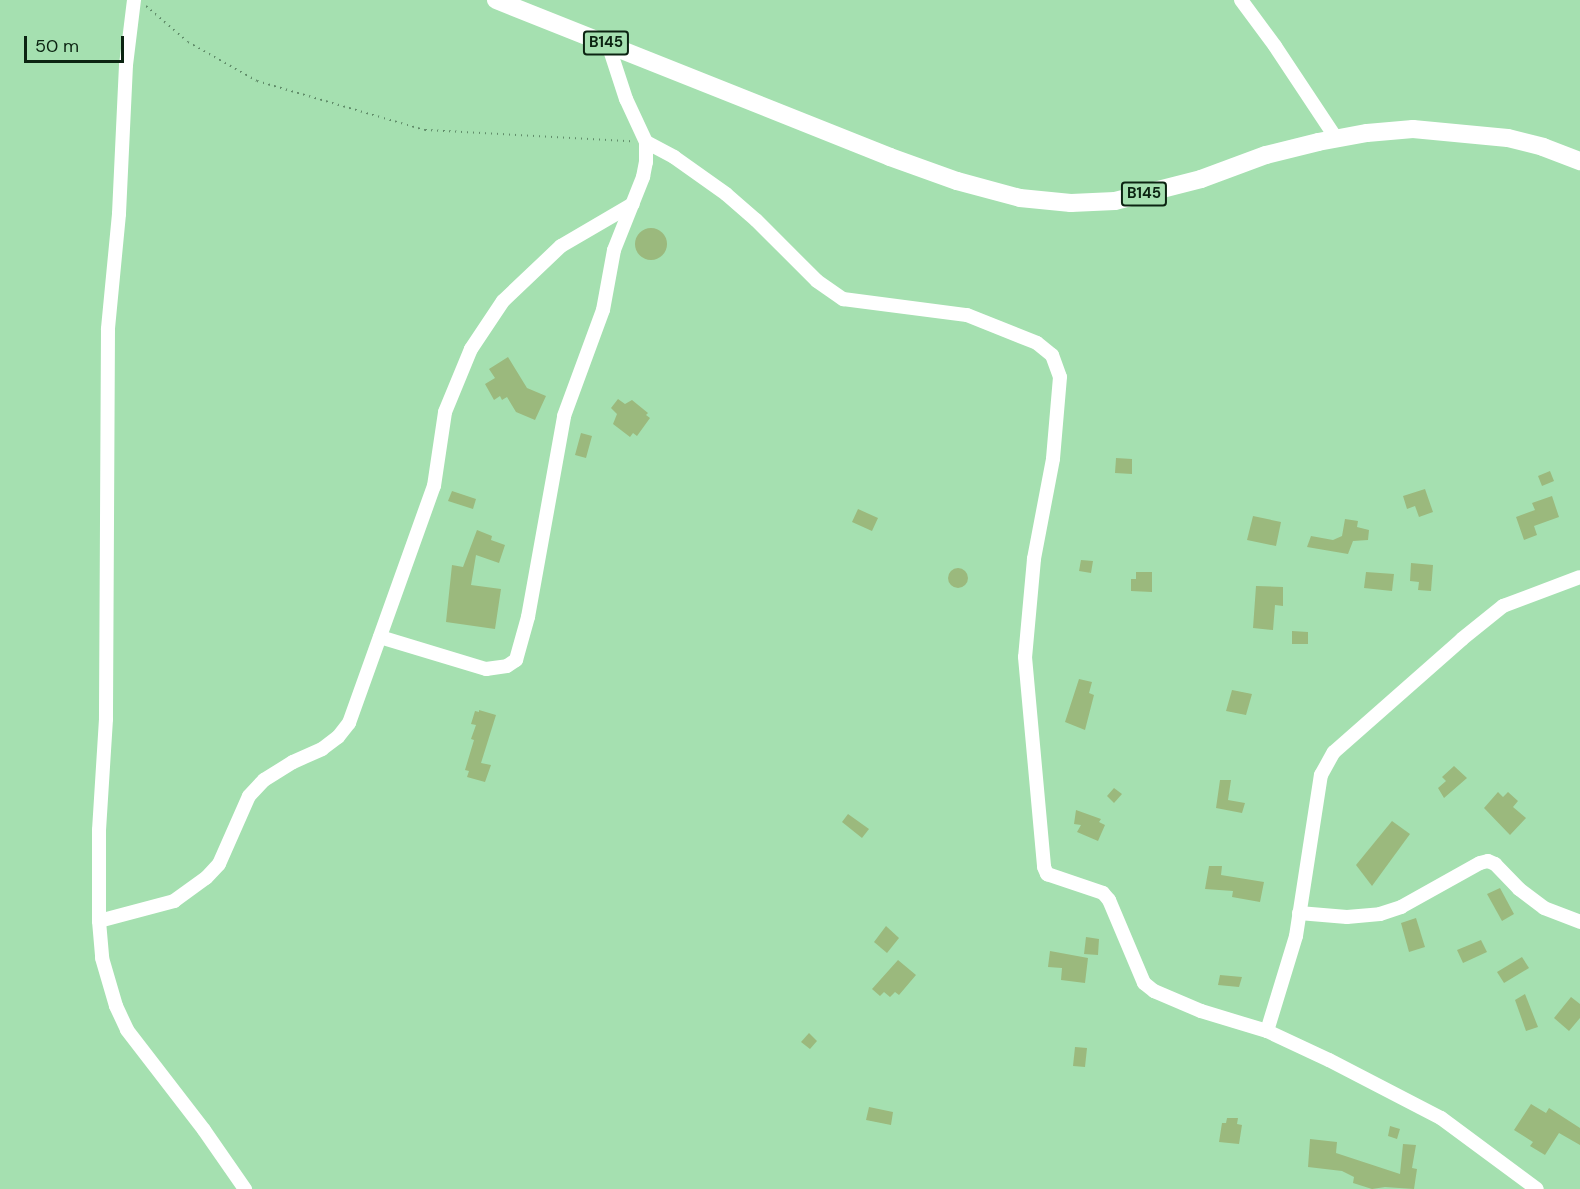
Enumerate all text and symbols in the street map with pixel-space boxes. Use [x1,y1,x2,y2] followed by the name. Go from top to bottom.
[27,24,128,62] scale bar
[582,31,630,55] road number: B145
[35,34,79,58] text: 50 m
[1120,182,1168,206] road number: B145

